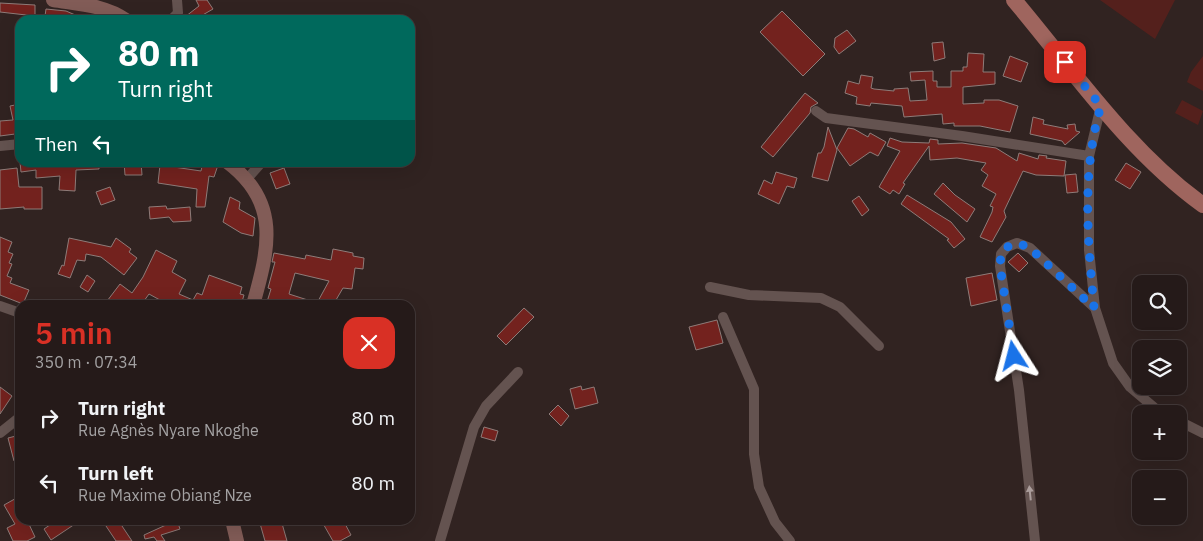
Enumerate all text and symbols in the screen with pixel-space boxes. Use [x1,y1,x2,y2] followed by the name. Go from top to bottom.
[118,30,200,76] text: 80 m
[35,35,100,100] icon: right
[1044,41,1086,83] pin
[1051,48,1079,76] icon: arrive
[118,74,213,103] text: Turn right
[88,130,116,158] icon: left
[35,132,78,156] text: Then
[1132,275,1187,525] map controls
[1132,275,1187,330] button: search
[35,313,113,352] text: 5 min
[343,317,395,369] button: close
[987,329,1039,381] position arrow
[1132,340,1187,395] button: layers
[35,352,137,372] text: 350 m · 07:34
[78,396,165,420] text: Turn right
[35,404,63,432] icon: right
[1132,405,1187,460] button: +
[351,406,395,430] text: 80 m
[78,420,259,440] text: Rue Agnès Nyare Nkoghe
[78,461,154,485] text: Turn left
[35,469,63,497] icon: left
[1132,470,1187,525] button: −
[351,471,395,495] text: 80 m
[1025,484,1033,500] one-way arrow
[78,485,252,505] text: Rue Maxime Obiang Nze

